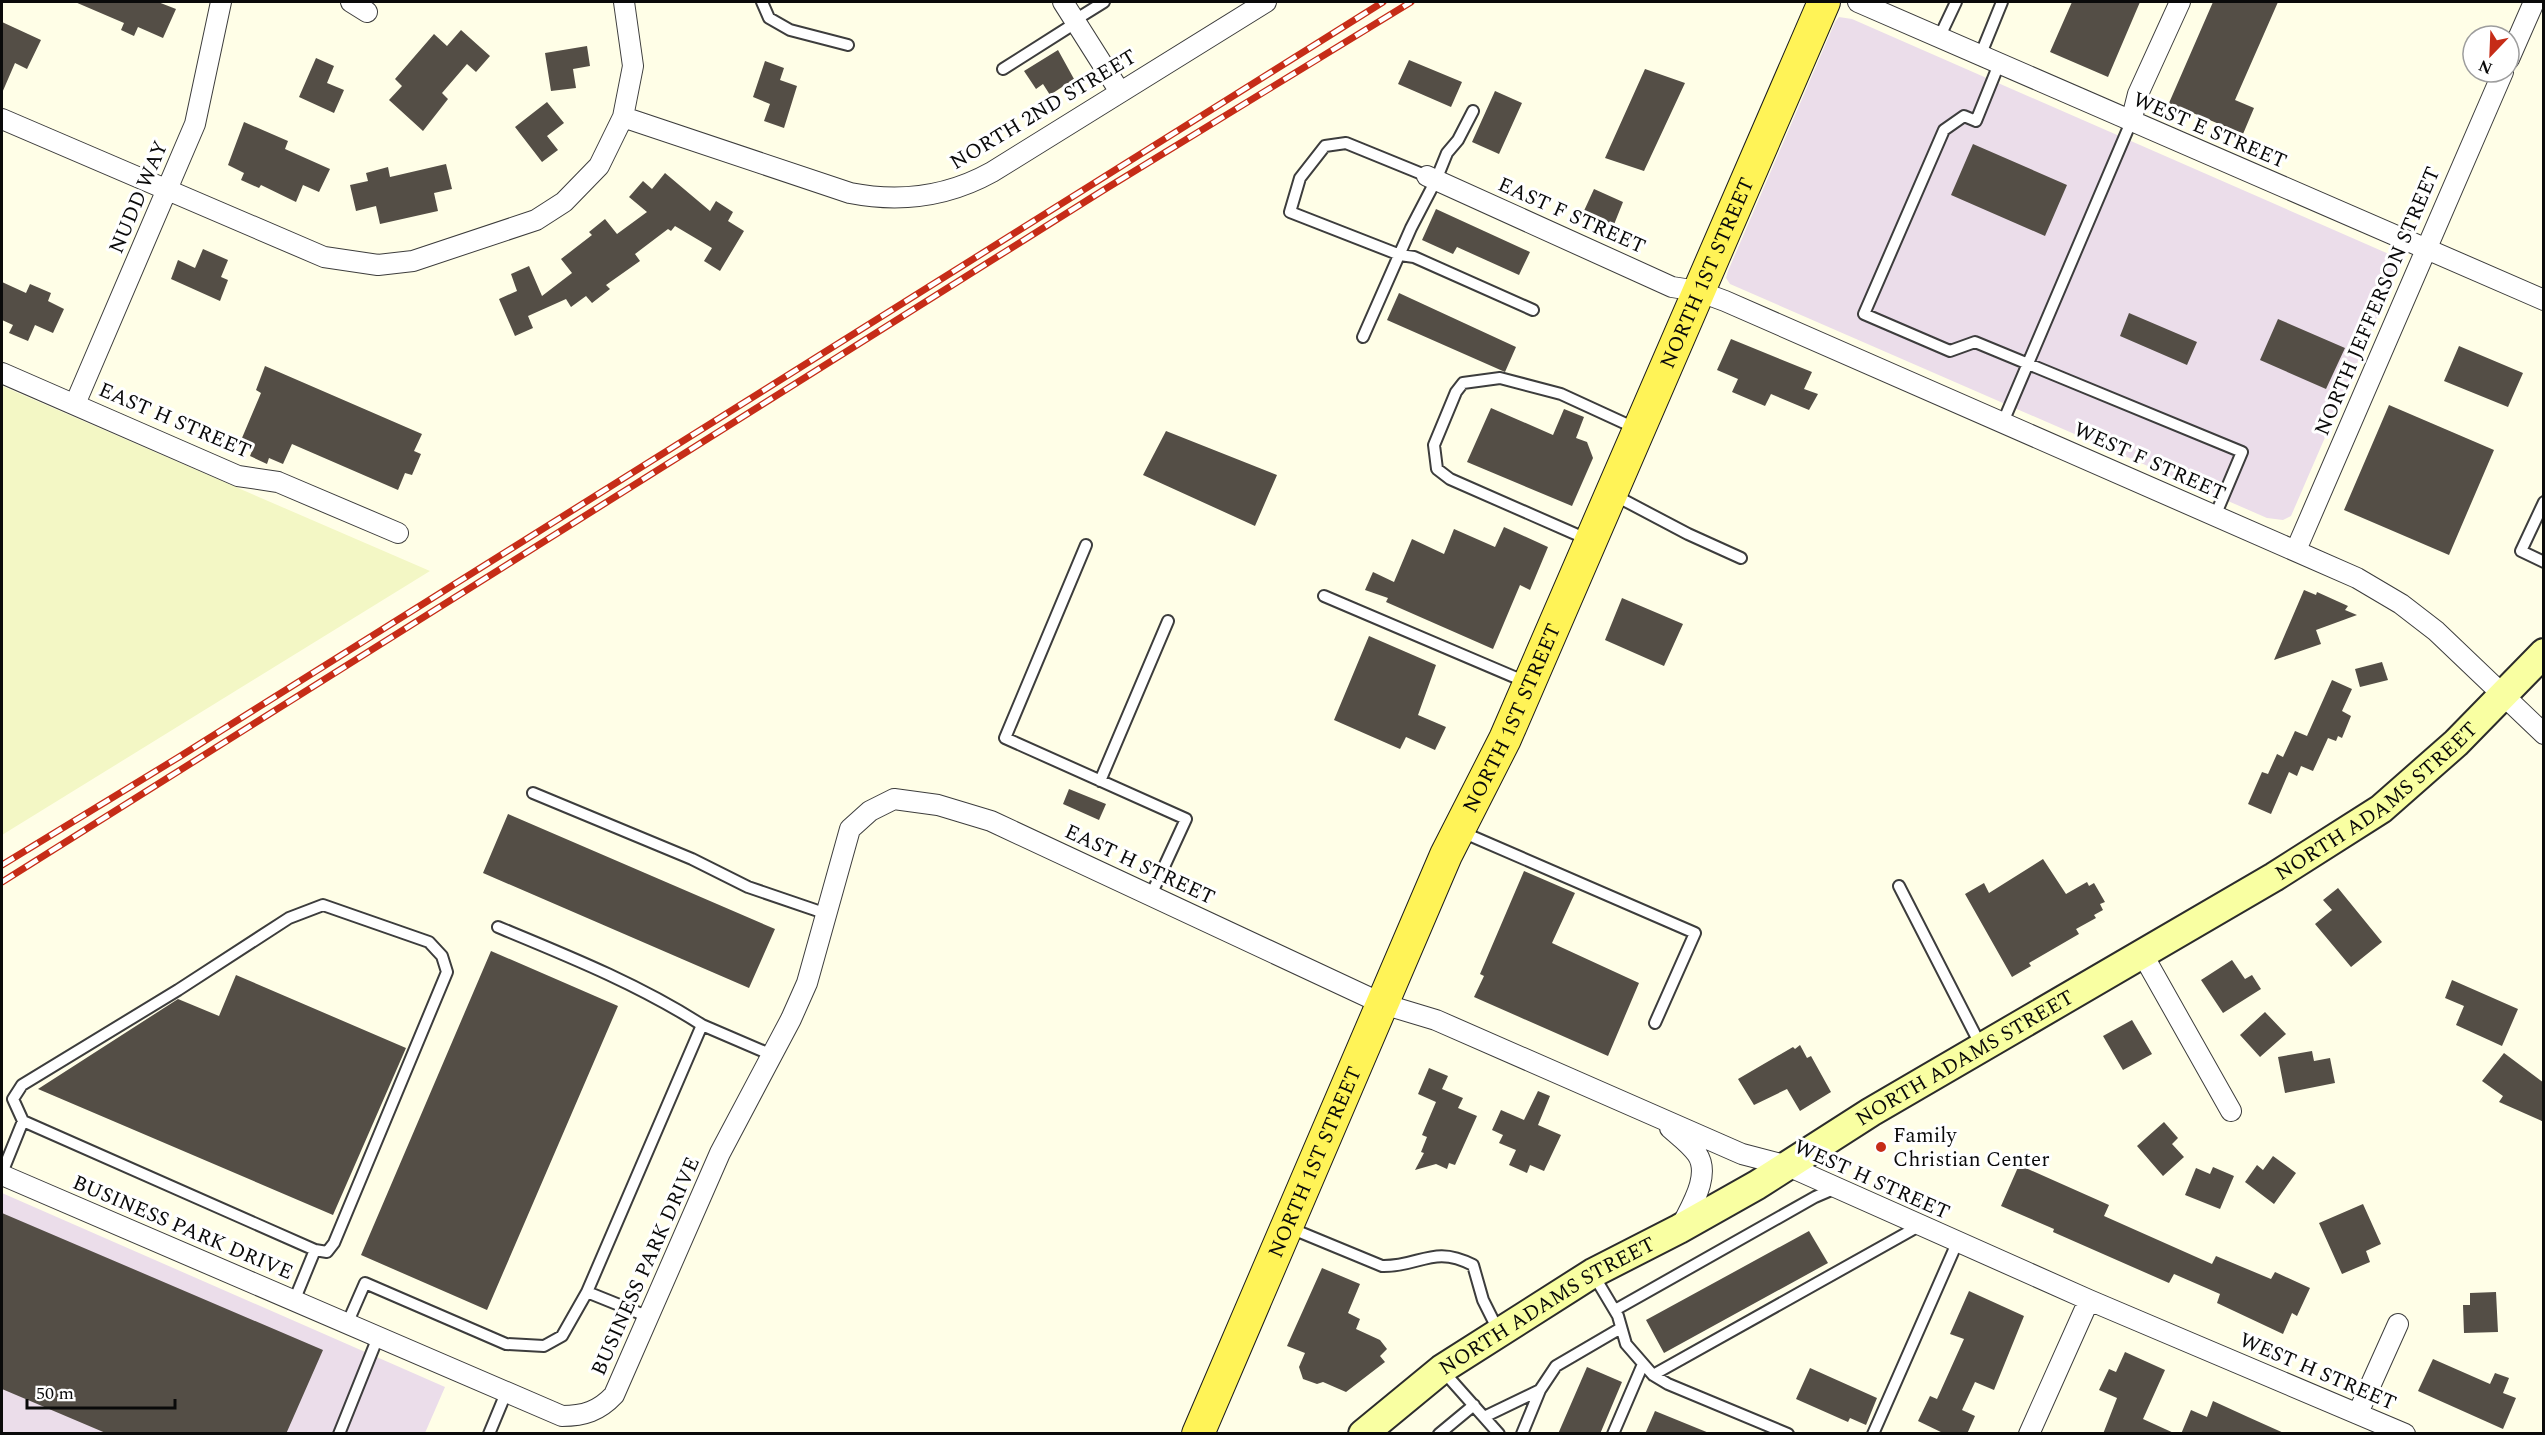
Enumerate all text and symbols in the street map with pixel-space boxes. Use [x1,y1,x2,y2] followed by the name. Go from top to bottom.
[2461,24,2521,84] north arrow
[944,41,1143,178] street label: NORTH 2ND STREET
[2475,53,2496,80] text: N
[2128,84,2292,178] street label: WEST E STREET
[101,136,177,259] street label: NUDD WAY
[2307,162,2449,441] street label: NORTH JEFFERSON STREET
[1493,169,1651,263] street label: EAST F STREET
[1652,172,1763,374] street label: NORTH 1ST STREET
[93,374,256,467] street label: EAST H STREET
[2068,414,2231,510] street label: WEST F STREET
[1455,619,1570,819] street label: NORTH 1ST STREET
[2269,715,2486,889] street label: NORTH ADAMS STREET
[1059,816,1220,914] street label: EAST H STREET
[1850,982,2080,1135] street label: NORTH ADAMS STREET
[1260,1061,1371,1263] street label: NORTH 1ST STREET
[1893,1120,2050,1176] place label: Family Christian Center
[1788,1131,1955,1229] street label: WEST H STREET
[1874,1140,1888,1154] marker: Family Christian Center
[583,1152,709,1381] street label: BUSINESS PARK DRIVE
[67,1167,298,1289] street label: BUSINESS PARK DRIVE
[1433,1229,1661,1384] street label: NORTH ADAMS STREET
[2234,1324,2401,1419] street label: WEST H STREET
[27,1372,176,1410] scale bar
[36,1380,74,1407] text: 50 m

